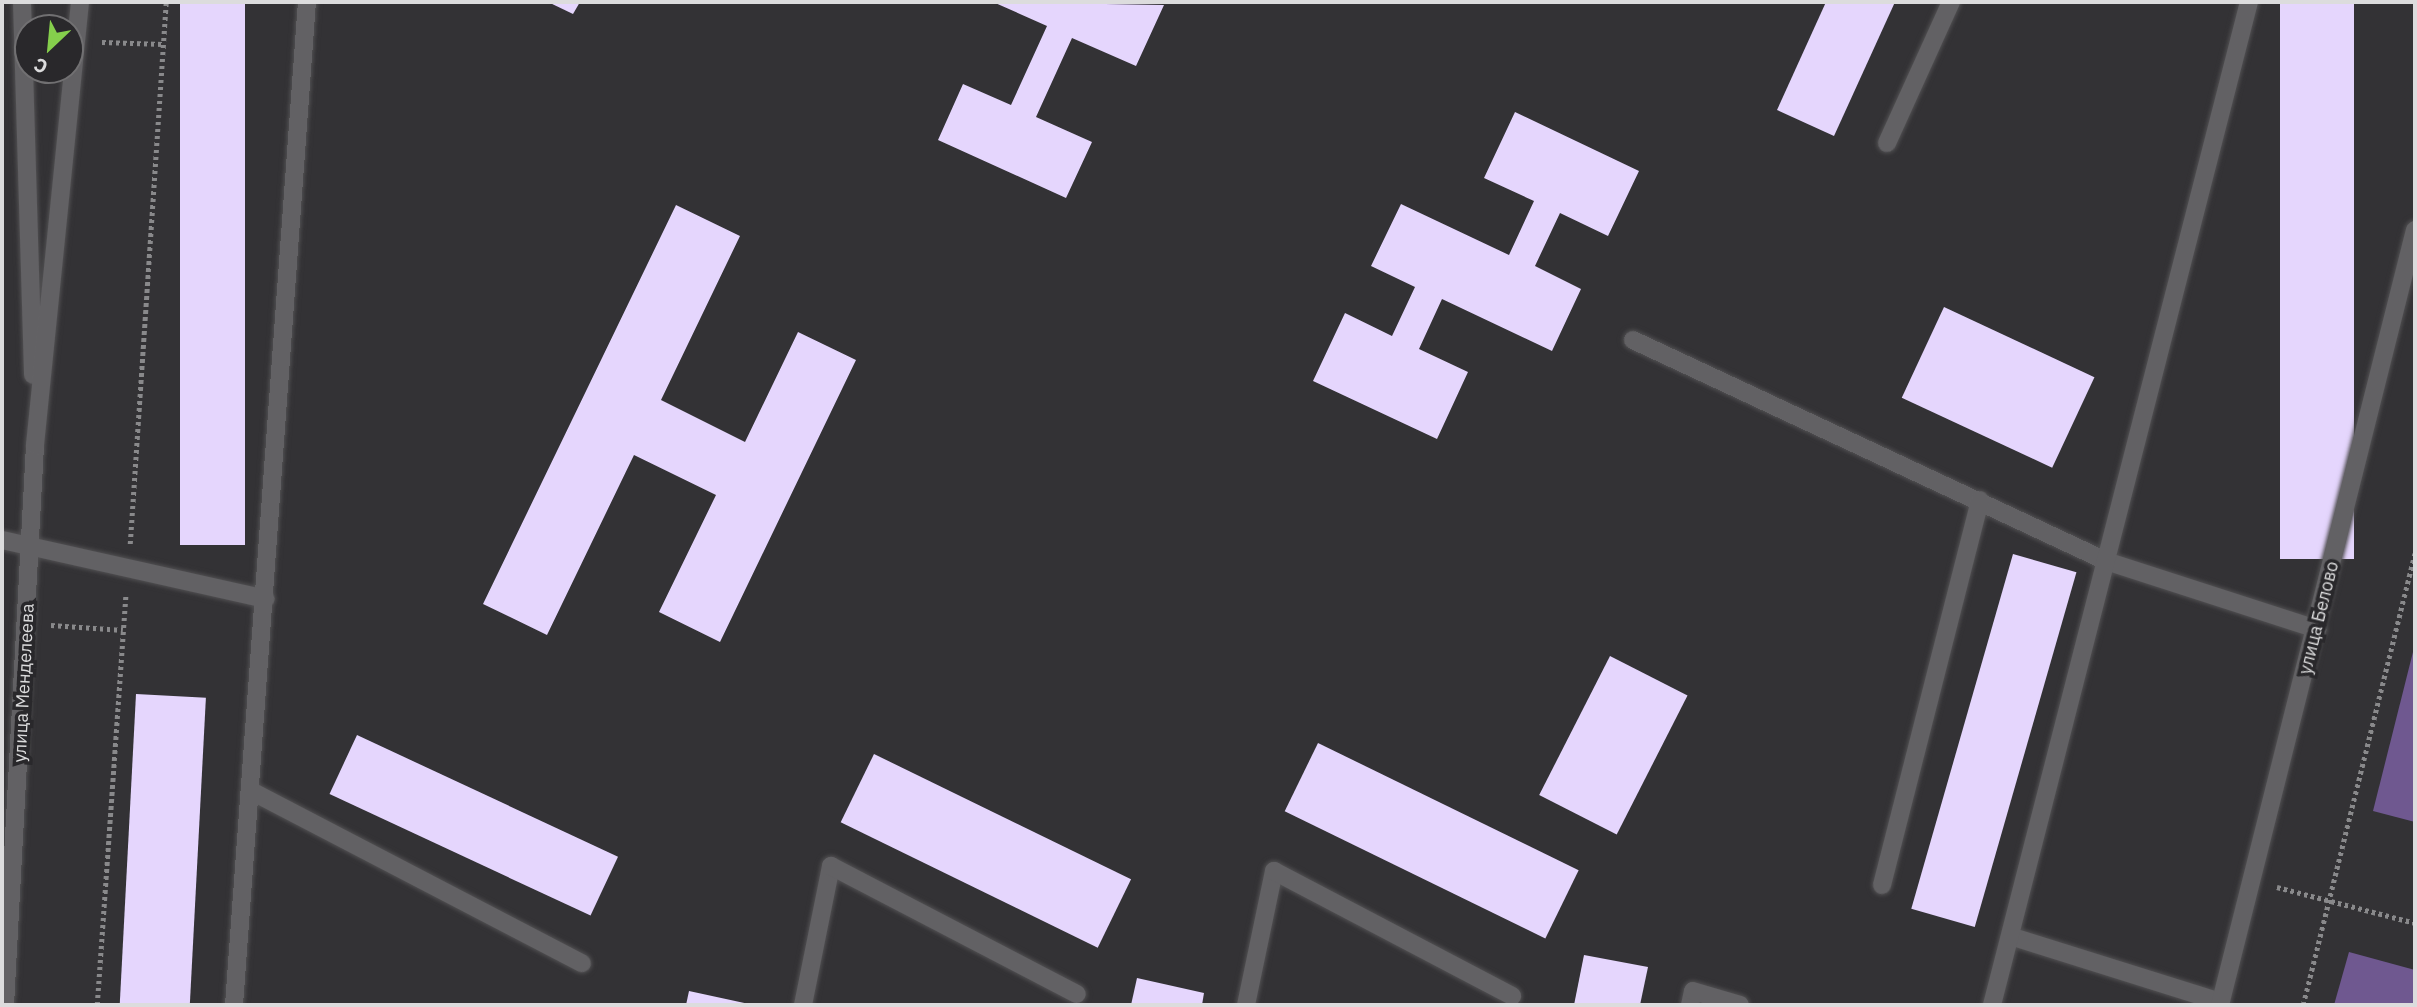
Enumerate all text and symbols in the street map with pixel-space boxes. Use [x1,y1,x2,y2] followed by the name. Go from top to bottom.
[14,14,84,84] north arrow
[30,53,51,80] text: С
[2295,559,2343,677] street label: улица Белово
[9,603,39,763] street label: улица Менделеева

